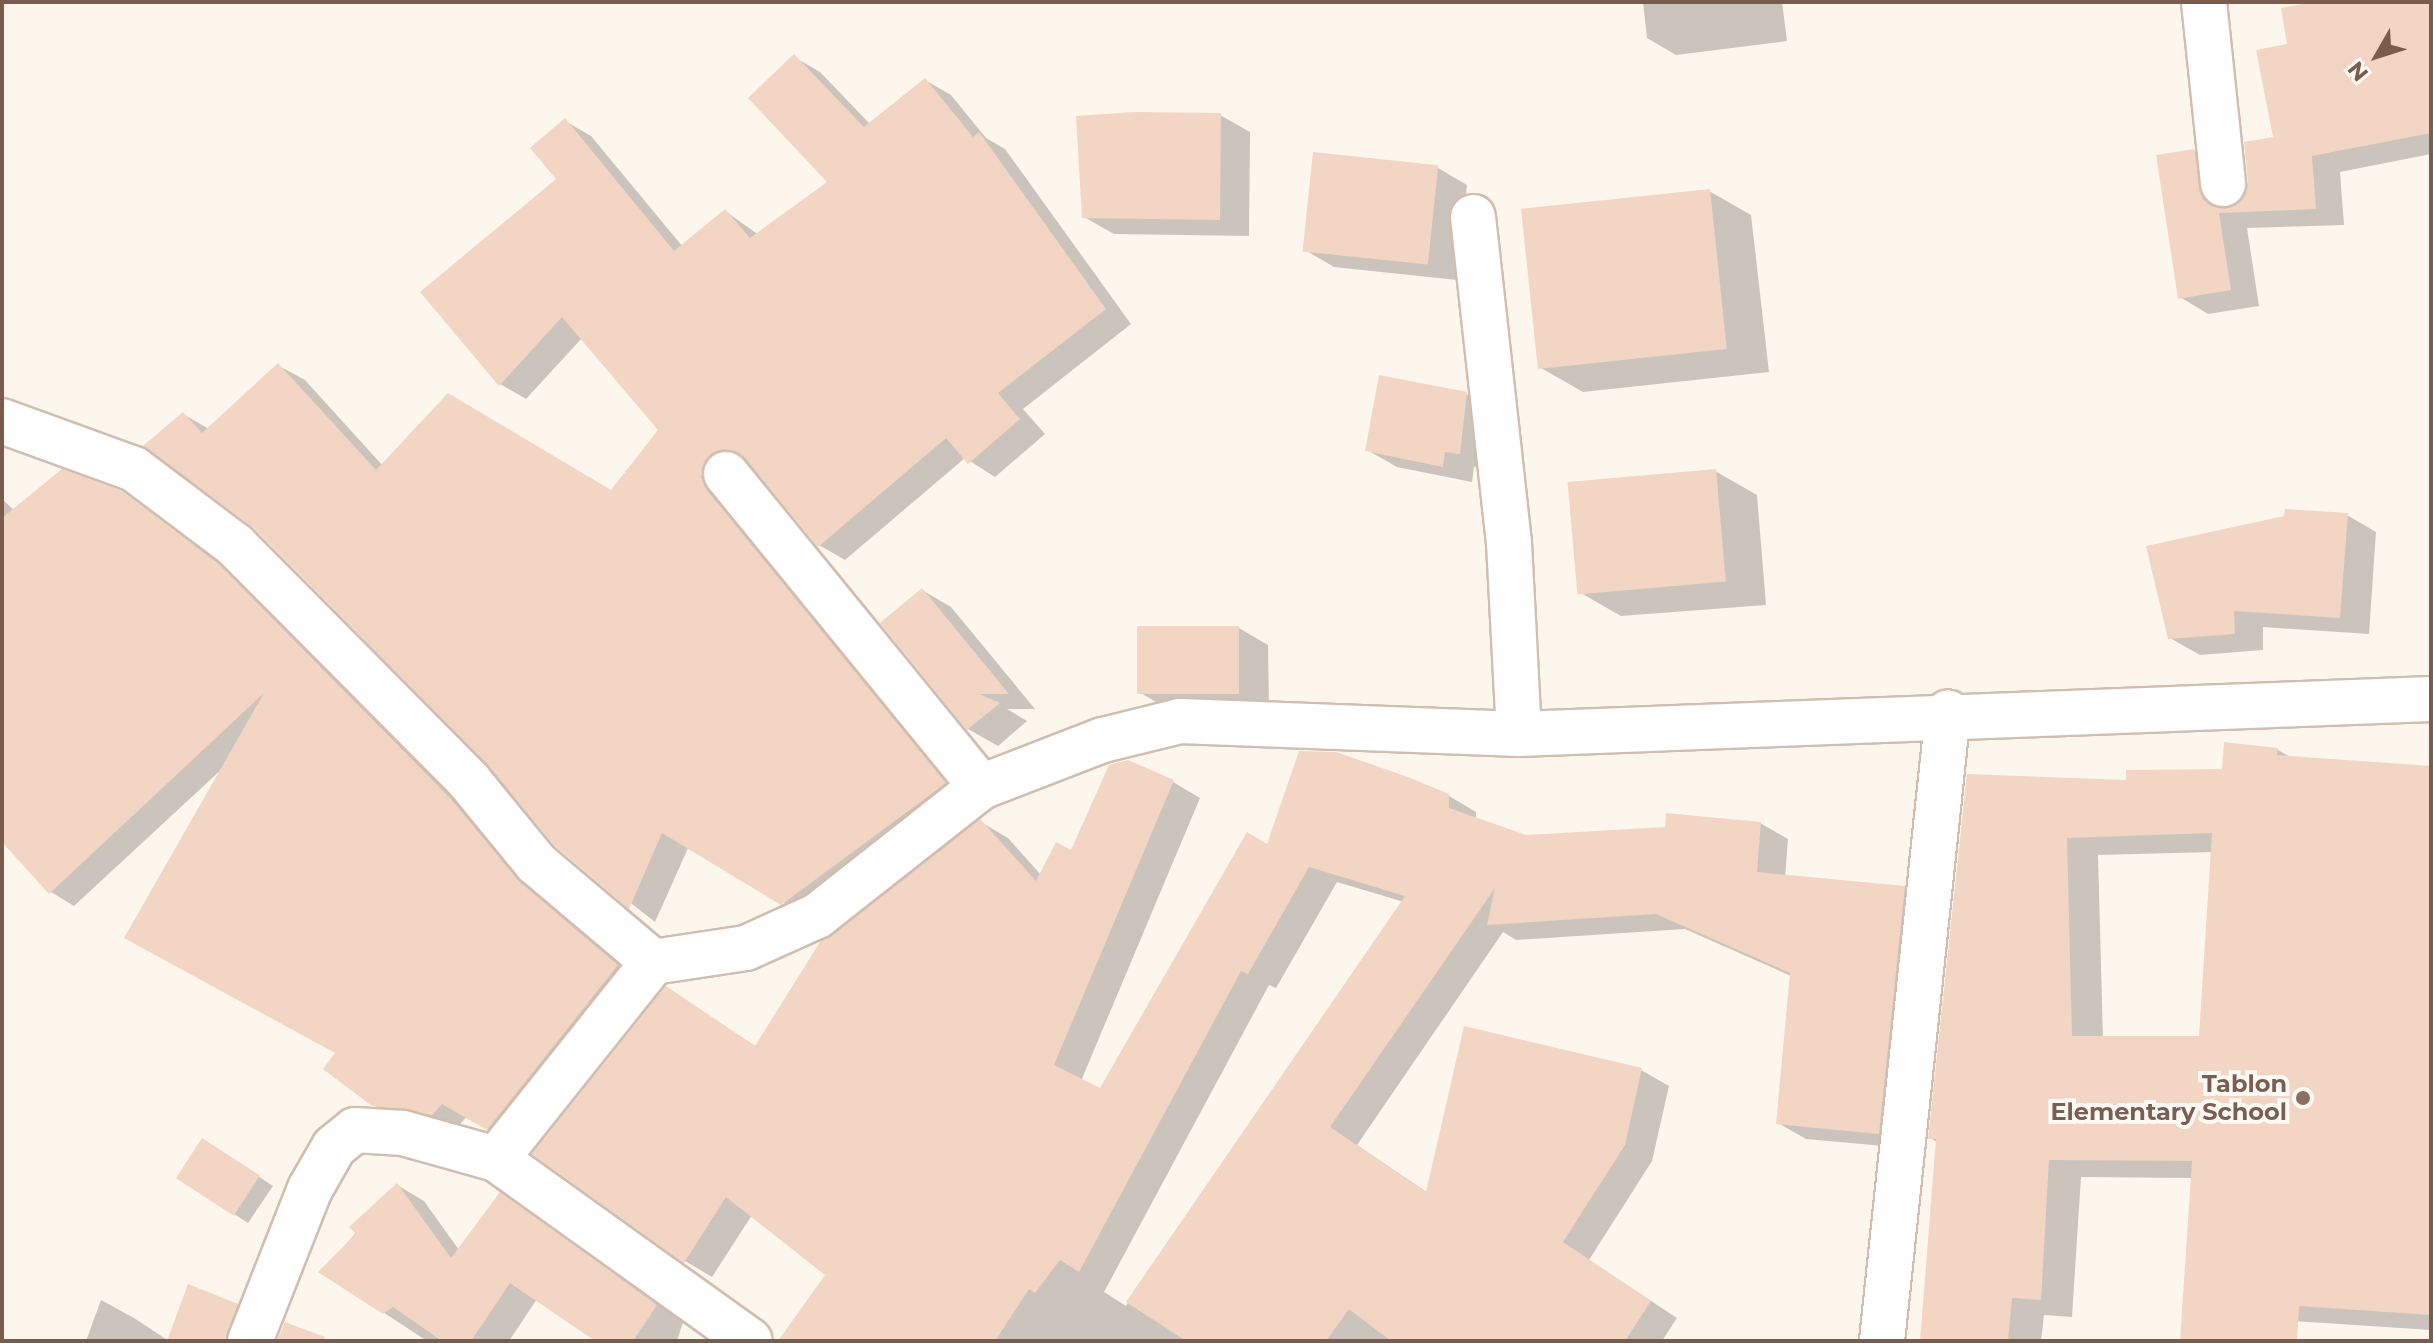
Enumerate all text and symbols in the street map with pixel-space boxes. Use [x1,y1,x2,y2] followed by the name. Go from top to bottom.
[2337,16,2417,96] north arrow
[2342,56,2374,87] text: N
[2050,1070,2287,1126] place label: Tablon Elementary School
[2294,1089,2312,1107] marker: Tablon Elementary School

